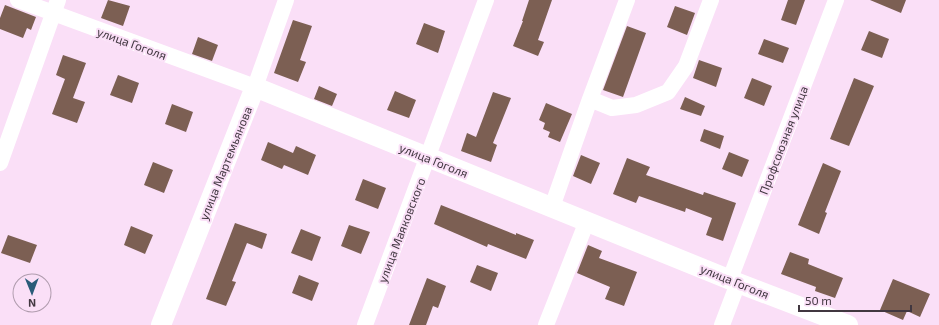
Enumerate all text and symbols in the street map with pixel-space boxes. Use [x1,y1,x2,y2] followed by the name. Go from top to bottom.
[95,24,169,63] street label: улица Гоголя
[756,84,811,197] street label: Профсоюзная улица
[196,104,255,222] street label: улица Мартемьянова
[397,140,470,181] street label: улица Гоголя
[375,175,428,285] street label: улица Маяковского
[698,261,771,302] street label: улица Гоголя
[12,273,52,313] north arrow
[799,287,911,313] scale bar
[805,293,832,307] text: 50 m
[28,297,36,310] text: N

